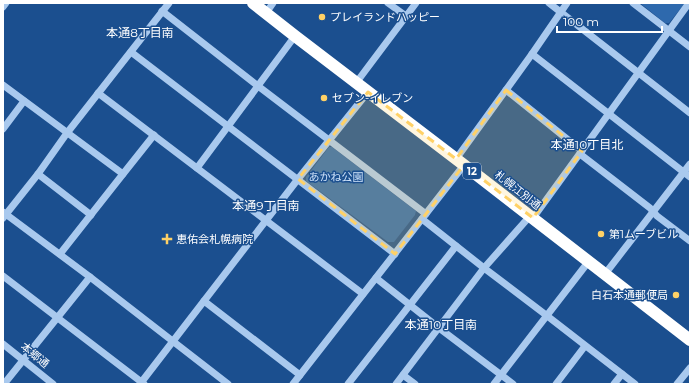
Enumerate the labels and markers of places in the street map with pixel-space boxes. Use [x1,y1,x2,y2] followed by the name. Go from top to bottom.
[330,10,440,24] place label: プレイランドハッピー
[317,12,327,22] marker: プレイランドハッピー
[332,91,413,105] place label: セブン-イレブン
[319,93,329,103] marker: セブン-イレブン
[609,227,678,241] place label: 第1ムーブビル
[596,229,606,239] marker: 第1ムーブビル
[176,232,253,246] place label: 恵佑会札幌病院
[161,233,173,245] marker: 恵佑会札幌病院
[591,288,668,302] place label: 白石本通郵便局
[671,290,681,300] marker: 白石本通郵便局

